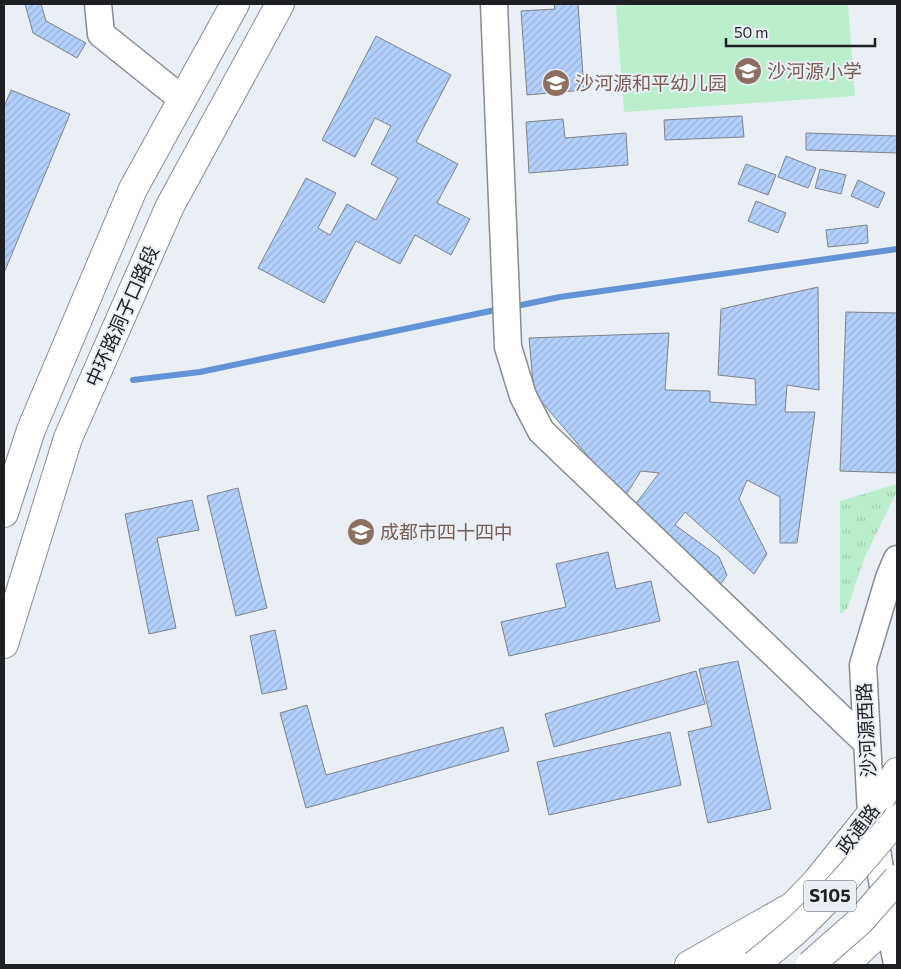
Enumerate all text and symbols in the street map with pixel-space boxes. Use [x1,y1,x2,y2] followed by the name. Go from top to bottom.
[726,15,875,47] scale bar
[734,23,768,41] text: 50 m
[733,56,763,86] school or university icon: 沙河源小学
[767,59,862,82] place label: 沙河源小学
[541,68,571,98] school or university icon: 沙河源和平幼儿园
[575,71,727,94] place label: 沙河源和平幼儿园
[80,242,163,390] street label: 中环路洞子口路段
[346,517,376,547] school or university icon: 成都市四十四中
[380,520,513,543] place label: 成都市四十四中
[852,682,879,778] street label: 沙河源西路
[831,799,884,858] street label: 政通路
[804,880,856,911] road number: S105

